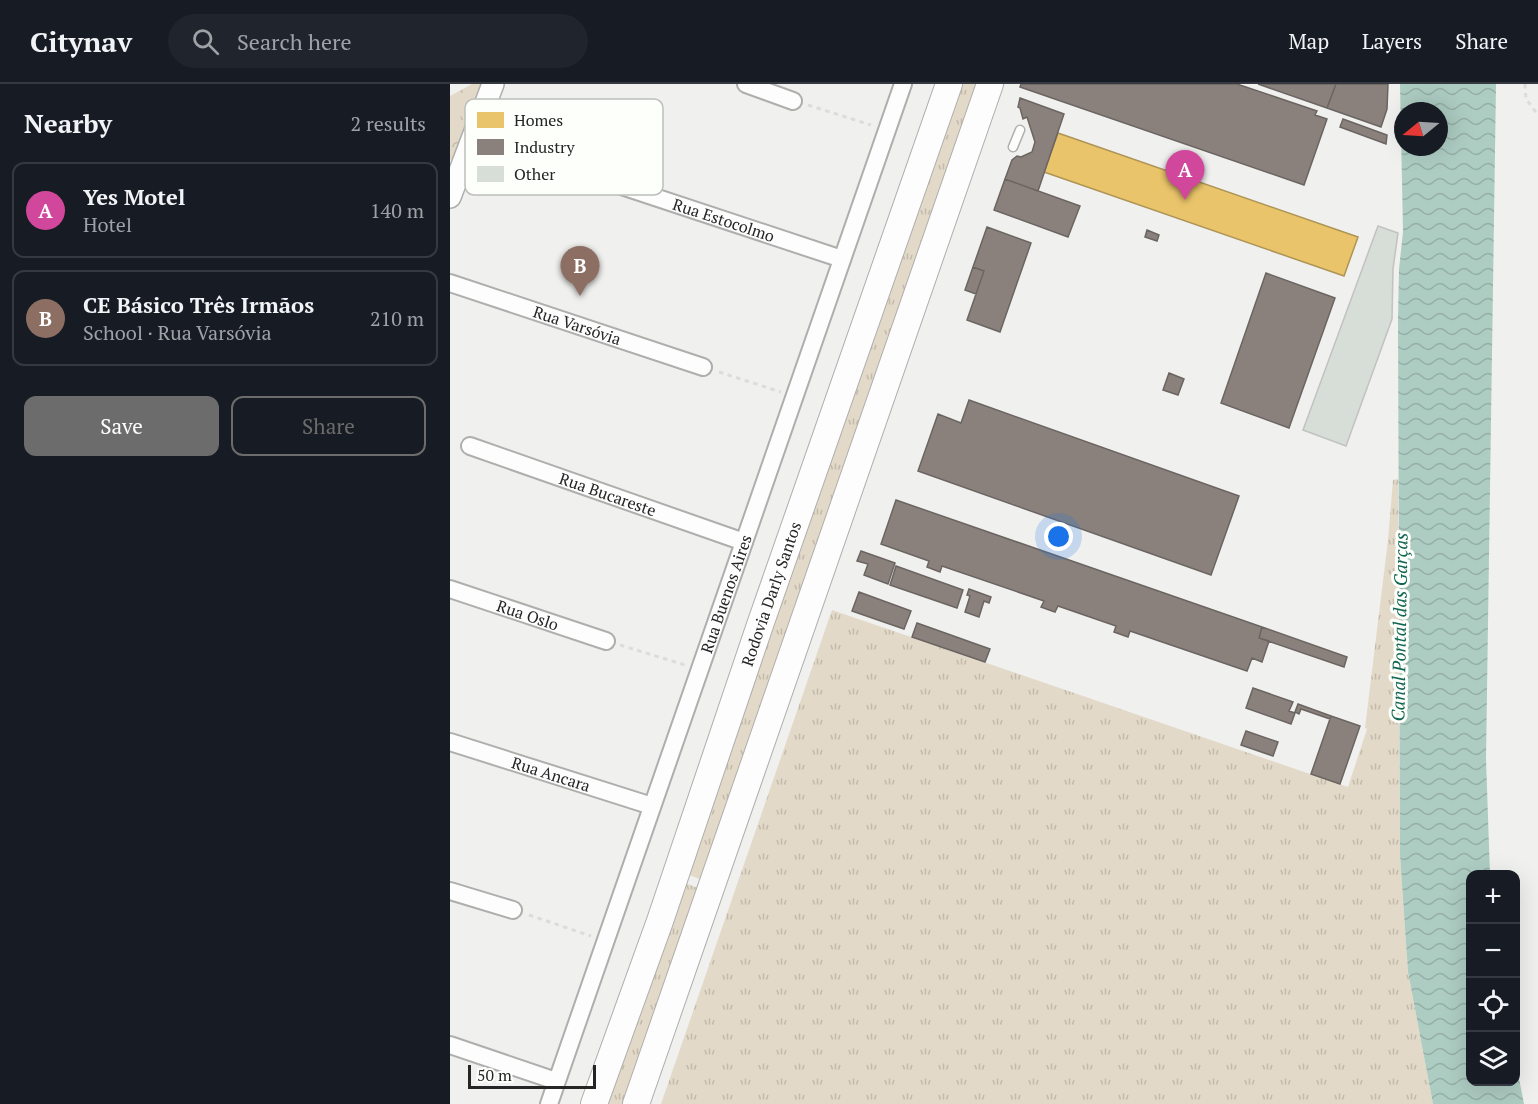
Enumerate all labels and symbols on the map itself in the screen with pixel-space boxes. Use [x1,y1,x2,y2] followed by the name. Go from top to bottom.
[465,99,663,195] legend
[1394,102,1448,156] north arrow
[514,109,563,131] text: Homes
[514,136,575,158] text: Industry
[1166,150,1204,200] pin: A
[514,163,556,185] text: Other
[670,193,778,247] street label: Rua Estocolmo
[560,246,600,296] pin: B
[530,300,624,350] street label: Rua Varsóvia
[556,467,659,521] street label: Rua Bucareste
[736,519,806,669] street label: Rodovia Darly Santos
[1044,522,1073,551] your location
[695,531,757,656] street label: Rua Buenos Aires
[1385,532,1413,722] water label: Canal Pontal das Garças
[494,594,562,636] street label: Rua Oslo
[509,751,593,797] street label: Rua Ancara
[468,1062,596,1090] scale bar

